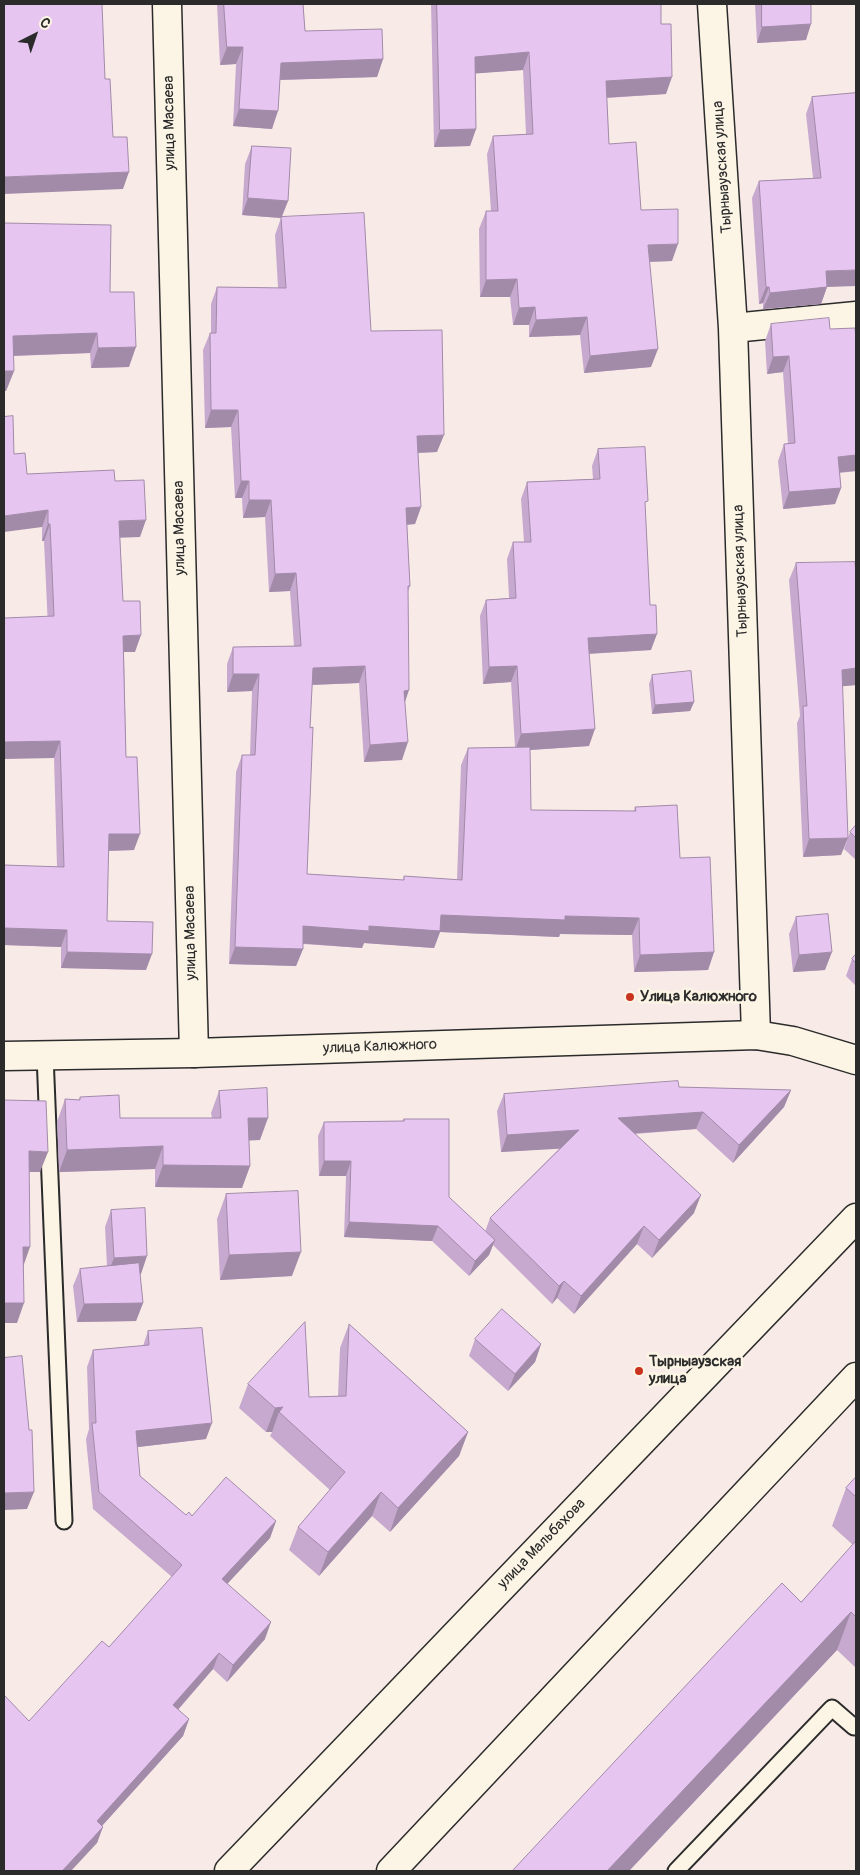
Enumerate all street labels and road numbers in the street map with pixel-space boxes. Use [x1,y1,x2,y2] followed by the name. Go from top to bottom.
[160,75,180,171] street label: улица Масаева
[709,100,737,234] street label: Тырныаузская улица
[170,480,190,576] street label: улица Масаева
[730,504,752,638] street label: Тырныаузская улица
[181,885,201,981] street label: улица Масаева
[323,1036,437,1058] street label: улица Калюжного
[494,1495,590,1593] street label: улица Мальбахова

